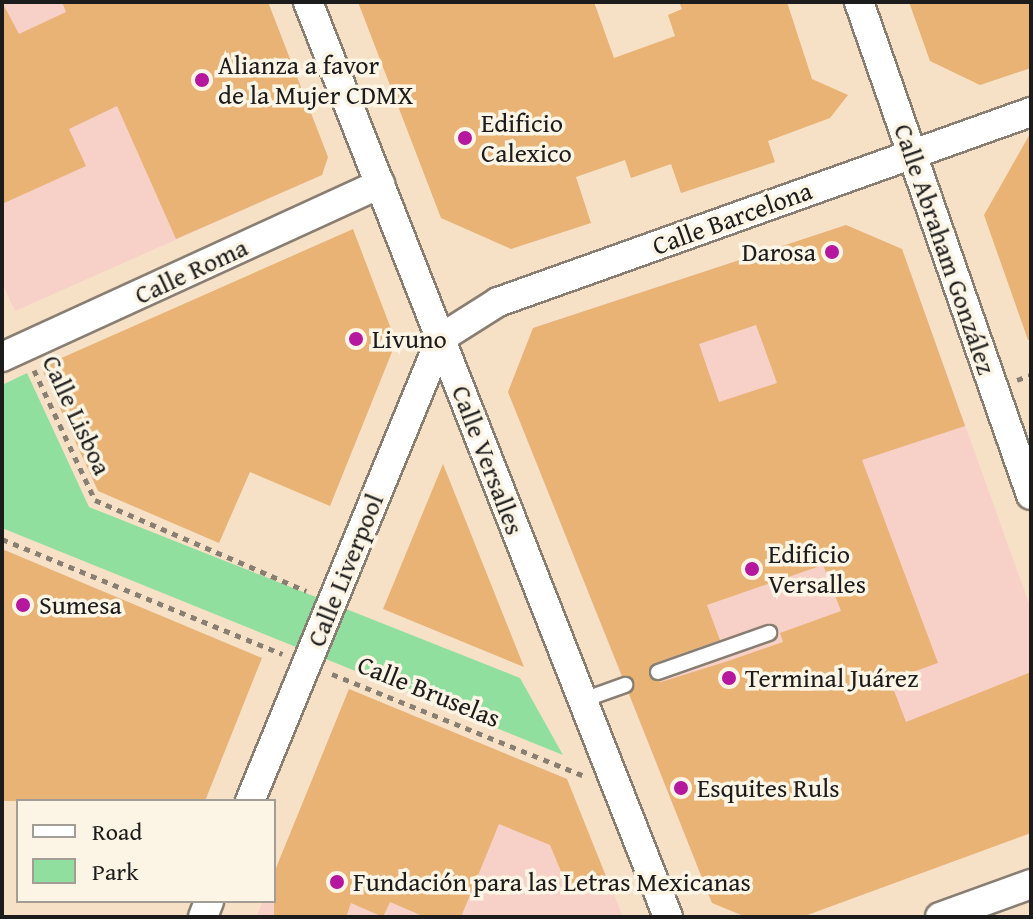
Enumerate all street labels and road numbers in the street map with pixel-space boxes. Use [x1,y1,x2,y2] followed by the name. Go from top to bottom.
[888,120,1002,378] street label: Calle Abraham González
[648,175,816,261] street label: Calle Barcelona
[130,231,252,311] street label: Calle Roma
[36,350,118,480] street label: Calle Lisboa
[445,381,531,539] street label: Calle Versalles
[300,489,390,651] street label: Calle Liverpool
[353,648,505,734] street label: Calle Bruselas

